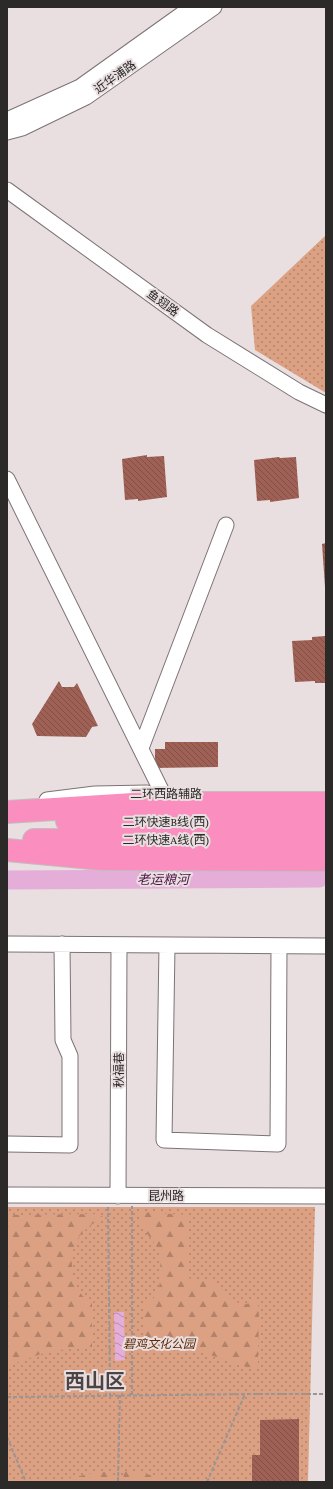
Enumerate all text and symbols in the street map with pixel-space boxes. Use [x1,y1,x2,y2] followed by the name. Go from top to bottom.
[91,57,139,97] street label: 近华浦路
[144,287,182,319] street label: 鱼翅路
[130,787,202,801] street label: 二环西路辅路
[122,815,210,829] street label: 二环快速B线(西)
[122,833,210,847] street label: 二环快速A线(西)
[137,872,192,887] water label: 老运粮河
[112,1052,126,1088] street label: 秋福巷
[148,1189,184,1203] street label: 昆州路
[123,1337,197,1351] park label: 碧鸡文化公园
[65,1370,125,1392] district label: 西山区

